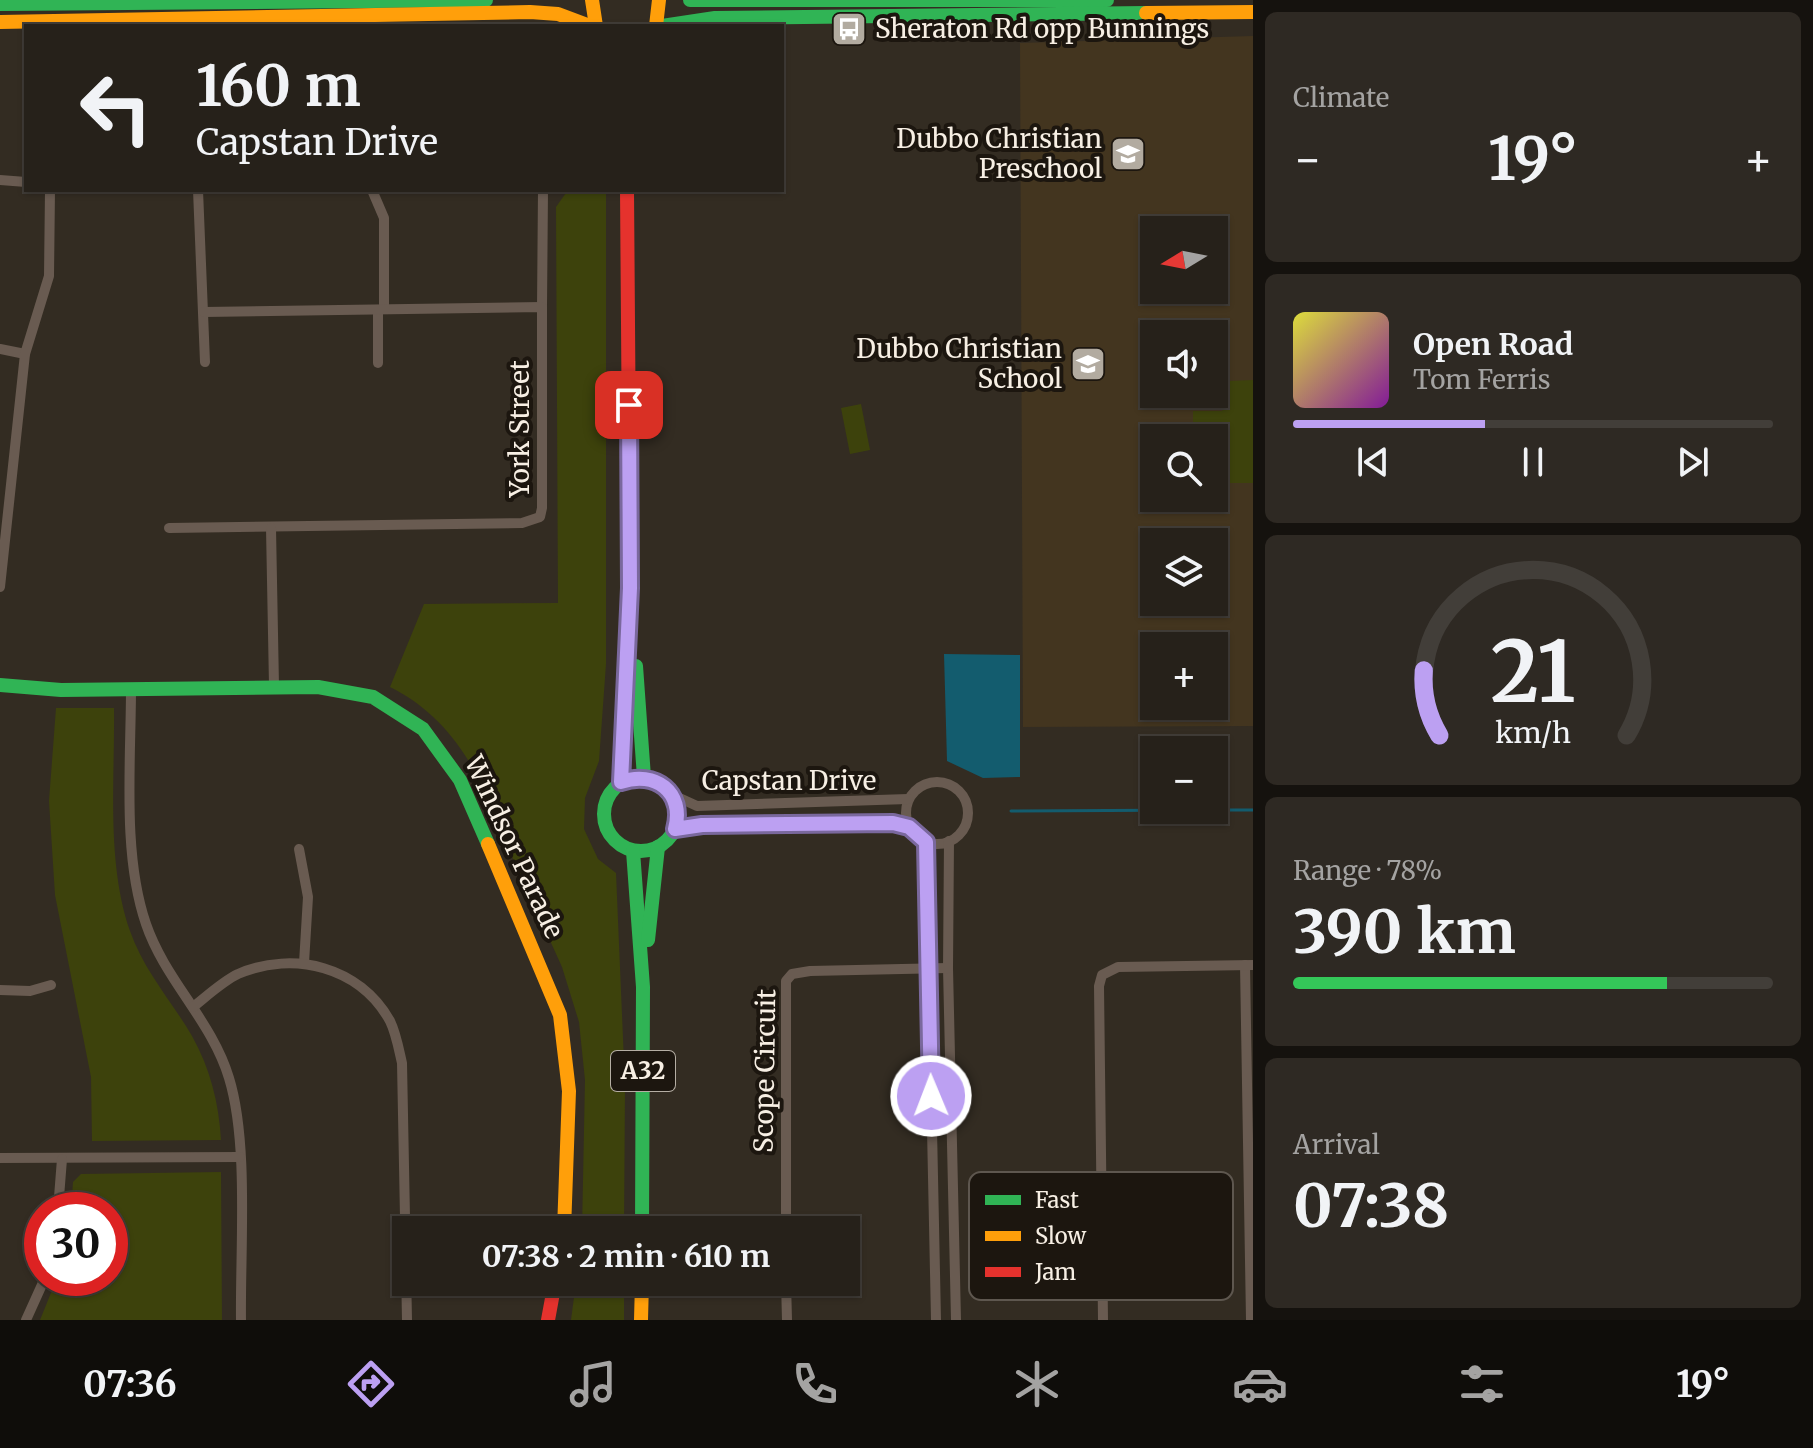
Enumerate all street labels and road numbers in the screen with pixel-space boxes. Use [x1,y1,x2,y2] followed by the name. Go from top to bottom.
[503,360,536,499] street label: York Street
[457,749,571,944] street label: Windsor Parade
[702,764,876,797] street label: Capstan Drive
[747,989,782,1153] street label: Scope Circuit
[611,1051,675,1091] road number: A32

